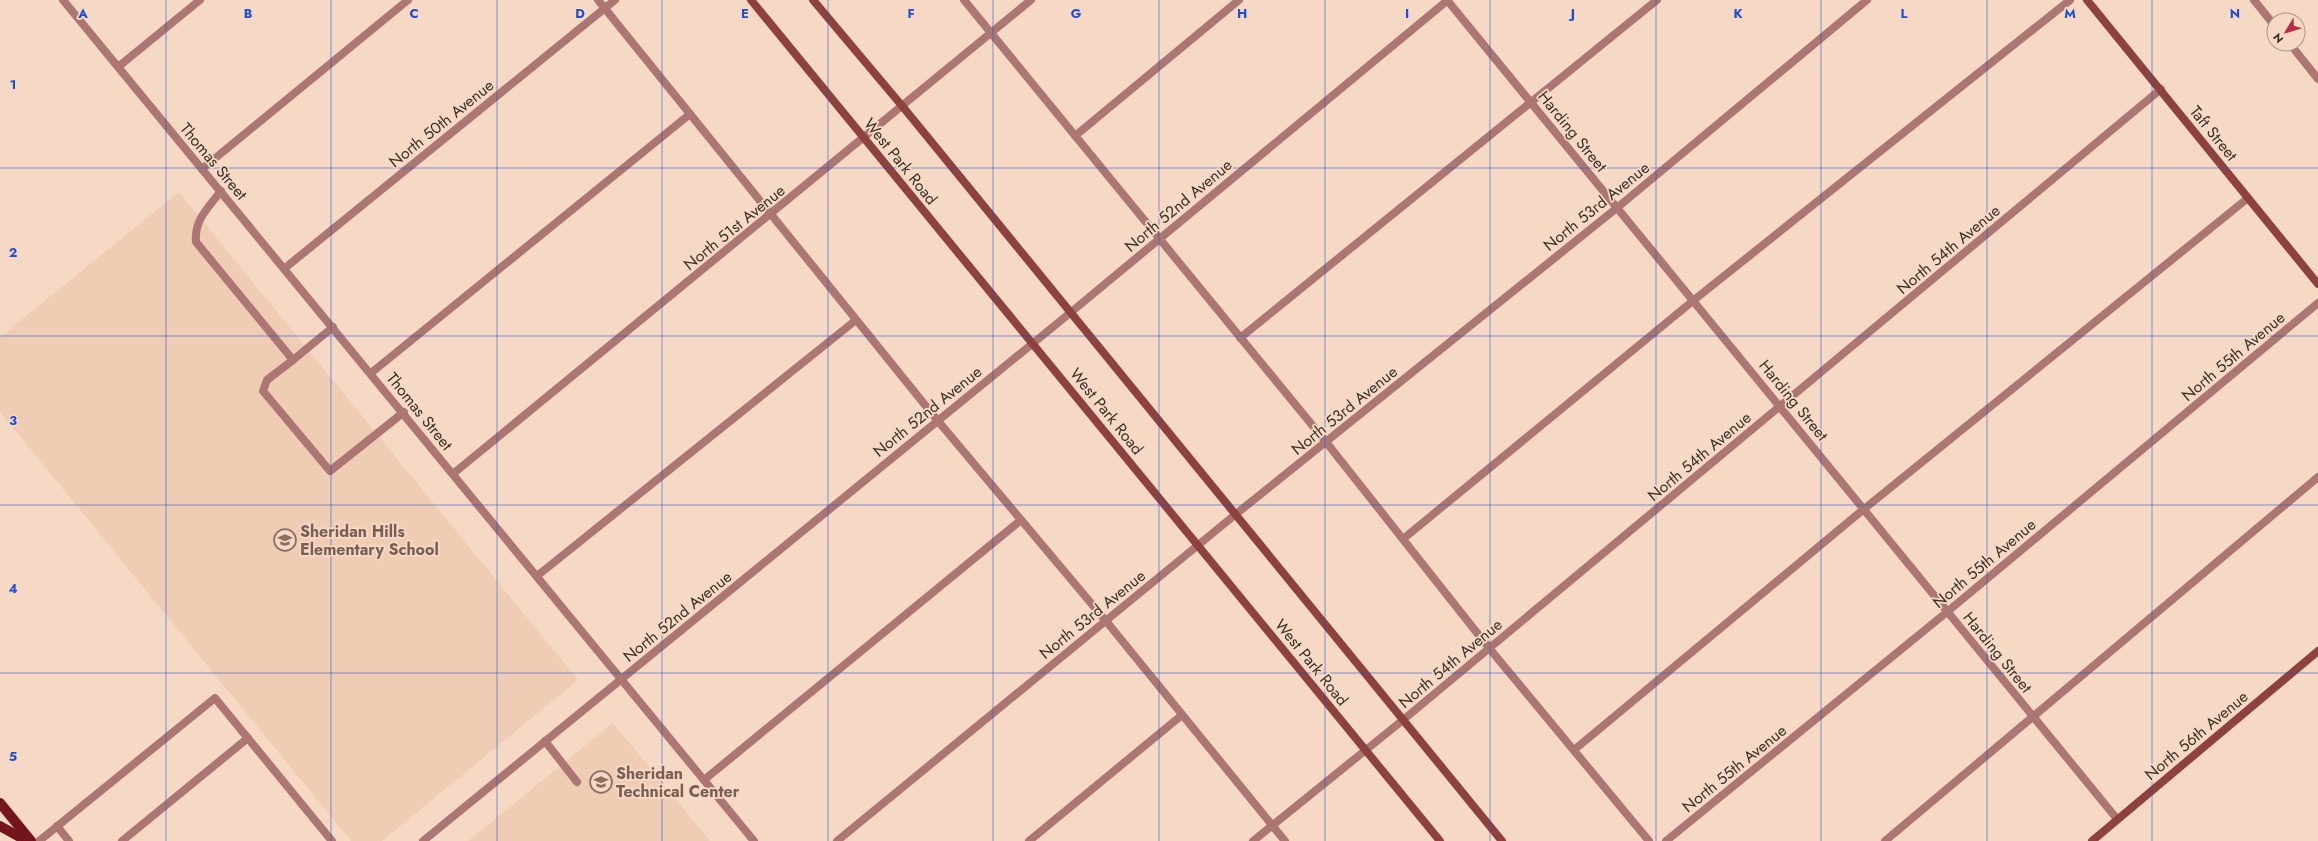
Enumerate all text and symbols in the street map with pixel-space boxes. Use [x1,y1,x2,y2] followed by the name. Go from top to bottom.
[77,4,88,23] text: A
[244,4,253,23] text: B
[409,4,419,23] text: C
[575,4,585,23] text: D
[741,4,749,23] text: E
[907,4,915,23] text: F
[1071,4,1082,23] text: G
[1237,4,1247,23] text: H
[1405,4,1409,23] text: I
[1568,4,1575,23] text: J
[1733,4,1743,23] text: K
[1901,4,1908,23] text: L
[2064,4,2076,23] text: M
[2230,4,2240,23] text: N
[2266,12,2306,52] north arrow
[2269,30,2287,47] text: N
[384,74,499,173] street label: North 50th Avenue
[10,75,16,94] text: 1
[1533,86,1613,177] street label: Harding Street
[2184,101,2243,166] street label: Taft Street
[858,113,943,210] street label: West Park Road
[175,118,253,205] street label: Thomas Street
[1120,154,1237,257] street label: North 52nd Avenue
[1538,156,1654,256] street label: North 53rd Avenue
[679,179,790,276] street label: North 51st Avenue
[1892,199,2005,300] street label: North 54th Avenue
[9,243,17,262] text: 2
[2177,306,2290,407] street label: North 55th Avenue
[1754,355,1834,446] street label: Harding Street
[868,360,987,462] street label: North 52nd Avenue
[1286,360,1402,460] street label: North 53rd Avenue
[1064,363,1149,460] street label: West Park Road
[381,367,458,455] street label: Thomas Street
[1643,406,1756,507] street label: North 54th Avenue
[9,411,17,430] text: 3
[1928,513,2041,614] street label: North 55th Avenue
[300,520,439,561] place label: Sheridan Hills Elementary School
[272,527,298,553] school or university icon: Sheridan Hills Elementary School
[1034,564,1150,664] street label: North 53rd Avenue
[618,565,737,667] street label: North 52nd Avenue
[8,579,18,598] text: 4
[1958,607,2038,698] street label: Harding Street
[1394,613,1507,714] street label: North 54th Avenue
[1269,614,1354,711] street label: West Park Road
[2140,685,2253,786] street label: North 56th Avenue
[1677,719,1792,818] street label: North 55th Avenue
[9,747,17,766] text: 5
[616,762,740,803] place label: Sheridan Technical Center
[588,769,614,795] school or university icon: Sheridan Technical Center

